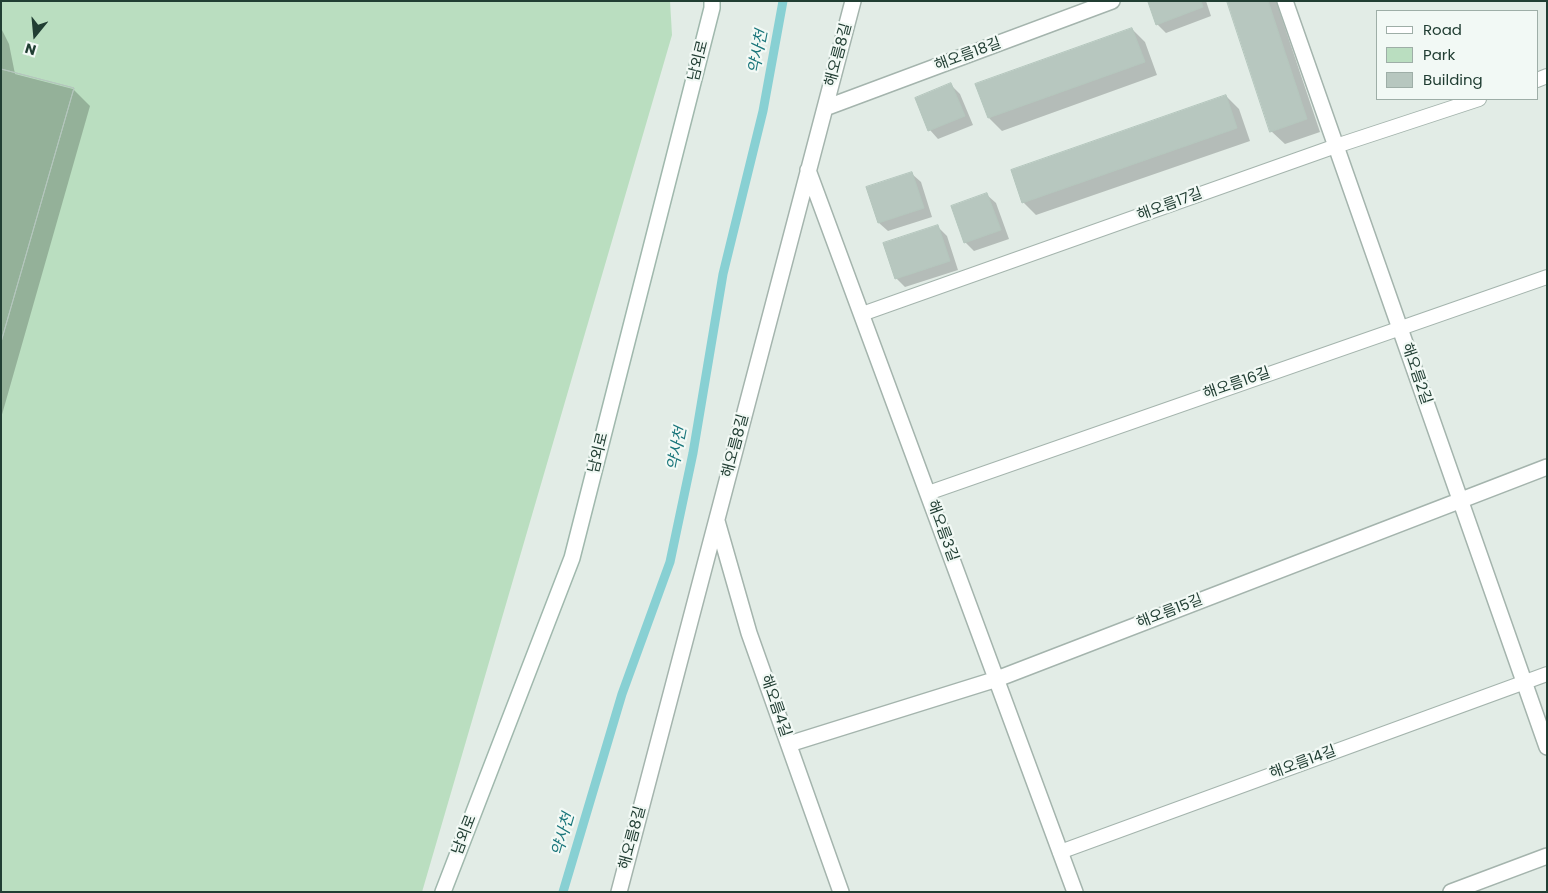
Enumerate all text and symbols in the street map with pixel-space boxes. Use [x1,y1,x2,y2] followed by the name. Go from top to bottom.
[10,10,60,60] north arrow
[1376,10,1538,100] legend
[1423,19,1462,40] text: Road
[822,21,856,89] street label: 해오름8길
[745,28,773,76] water label: 약사천
[932,35,1004,75] street label: 해오름18길
[23,38,39,60] text: N
[685,39,713,83] street label: 남외로
[1423,44,1455,65] text: Park
[1423,69,1483,90] text: Building
[1135,185,1205,225] street label: 해오름17길
[1397,341,1435,407] street label: 해오름2길
[1201,364,1273,404] street label: 해오름16길
[719,412,753,480] street label: 해오름8길
[664,425,692,473] water label: 약사천
[585,431,613,475] street label: 남외로
[923,498,961,564] street label: 해오름3길
[1134,591,1206,633] street label: 해오름15길
[756,673,794,739] street label: 해오름4길
[1267,743,1339,783] street label: 해오름14길
[616,804,650,872] street label: 해오름8길
[549,811,579,859] water label: 약사천
[449,812,481,858] street label: 남외로

